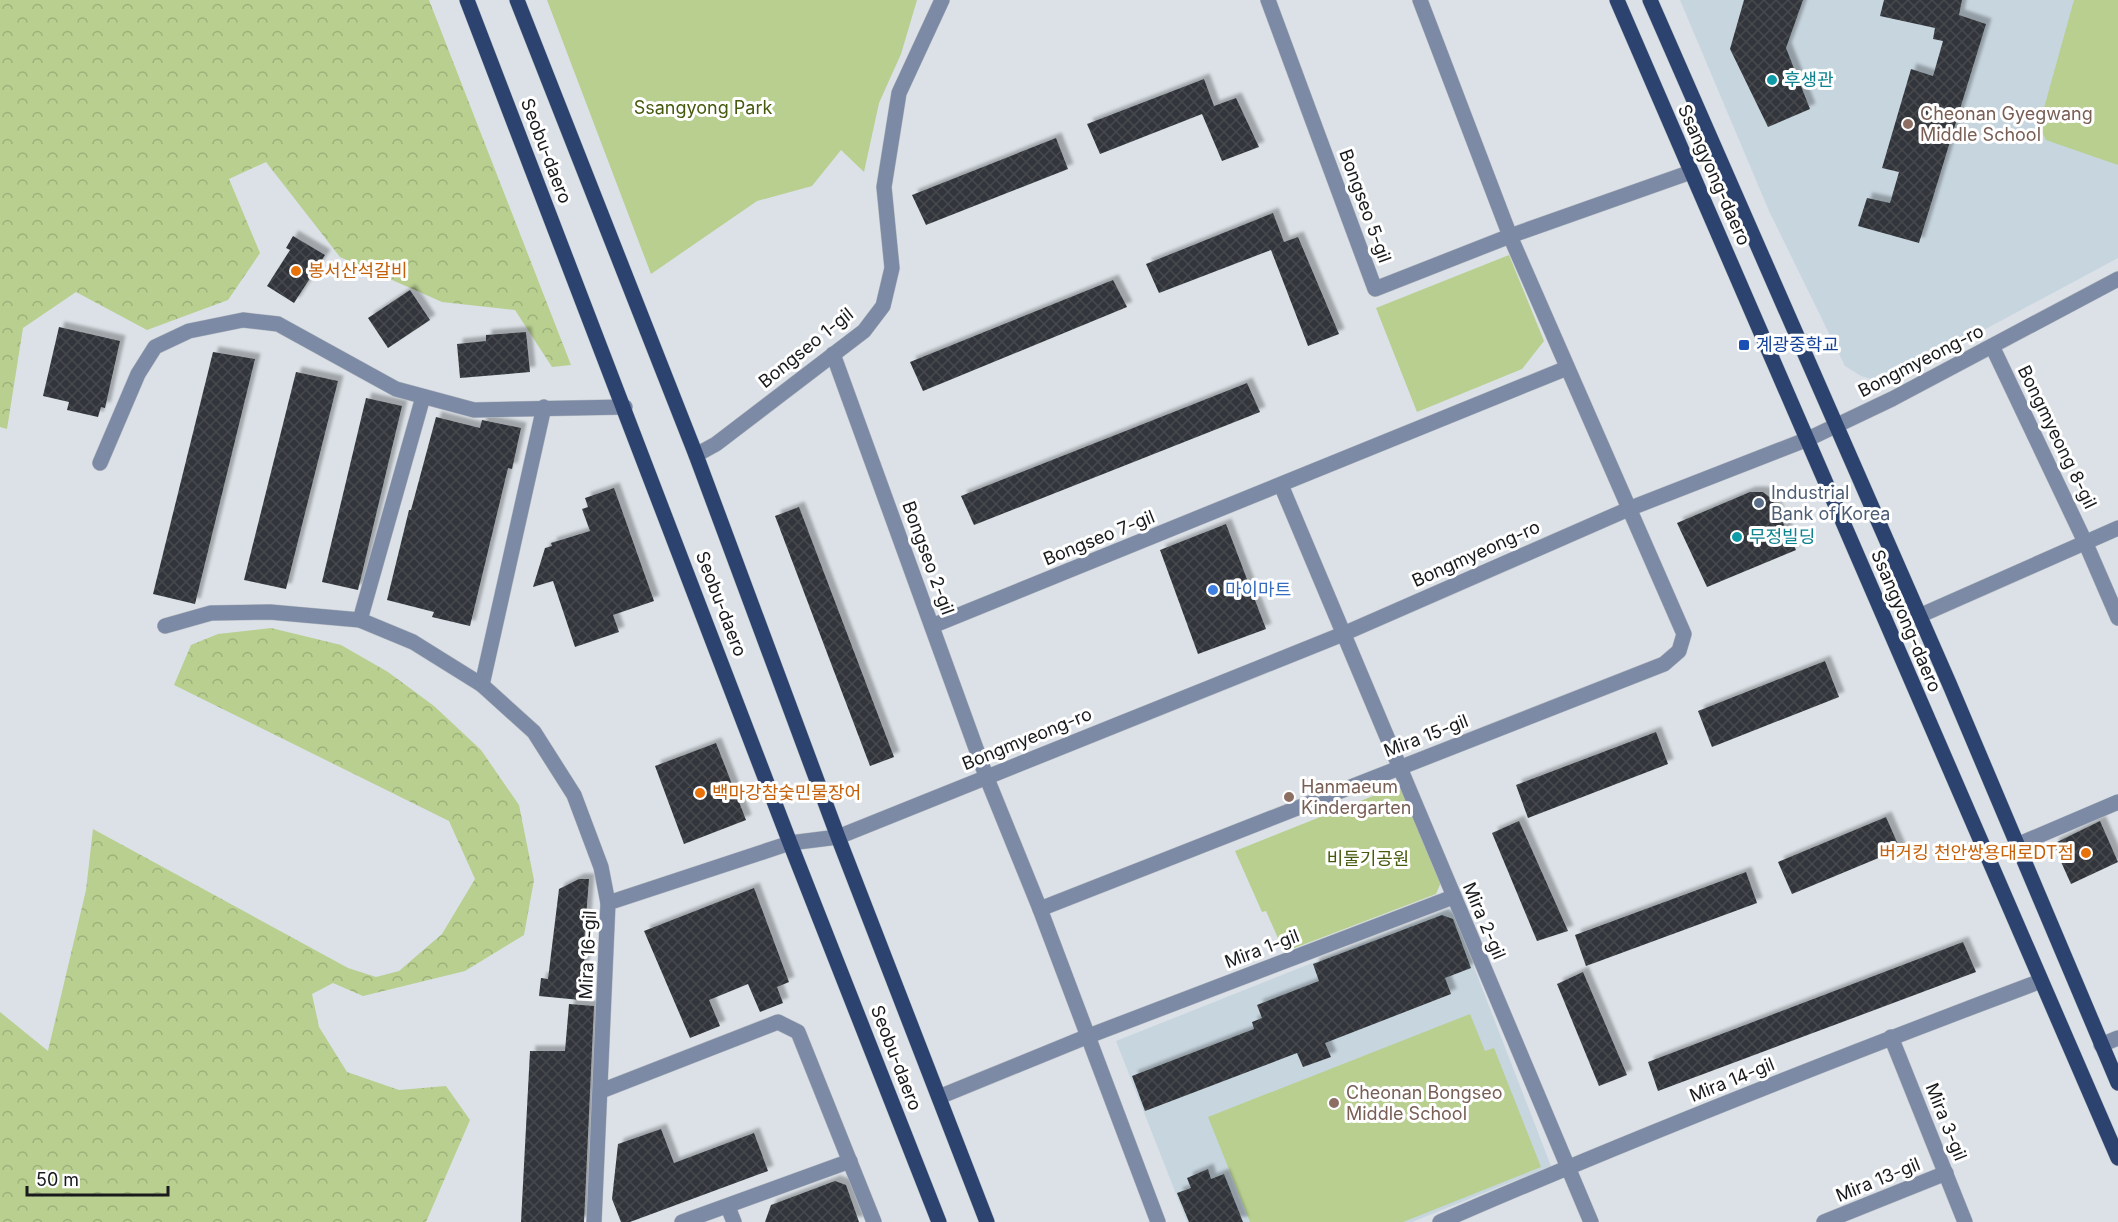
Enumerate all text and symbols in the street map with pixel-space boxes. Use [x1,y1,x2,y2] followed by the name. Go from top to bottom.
[1784,69,1834,90] place label: 후생관
[1765,73,1779,87] marker: 후생관
[517,95,576,206] street label: Seobu-daero
[634,97,772,118] park label: Ssangyong Park
[1674,101,1755,249] street label: Ssangyong-daero
[1920,103,2093,145] place label: Cheonan Gyegwang Middle School
[1901,117,1915,131] marker: Cheonan Gyegwang Middle School
[1335,146,1396,265] street label: Bongseo 5-gil
[308,260,407,281] place label: 봉서산석갈비
[289,264,303,278] marker: 봉서산석갈비
[754,303,857,392] street label: Bongseo 1-gil
[1855,320,1987,401] street label: Bongmyeong-ro
[1756,334,1839,355] place label: 계광중학교
[1737,338,1751,352] marker: 계광중학교
[2014,362,2101,512] street label: Bongmyeong 8-gil
[1771,482,1890,524] place label: Industrial Bank of Korea
[1752,496,1766,510] marker: Industrial Bank of Korea
[898,498,959,617] street label: Bongseo 2-gil
[1040,506,1158,569] street label: Bongseo 7-gil
[1408,516,1543,591] street label: Bongmyeong-ro
[1749,526,1815,547] place label: 무정빌딩
[1730,530,1744,544] marker: 무정빌딩
[1867,547,1946,695] street label: Ssangyong-daero
[692,548,751,659] street label: Seobu-daero
[1225,579,1291,600] place label: 마이마트
[1206,583,1220,597] marker: 마이마트
[959,703,1095,774] street label: Bongmyeong-ro
[1381,710,1471,761] street label: Mira 15-gil
[1301,776,1411,818] place label: Hanmaeum Kindergarten
[712,782,861,803] place label: 백마강참숯민물장어
[693,786,707,800] marker: 백마강참숯민물장어
[1282,790,1296,804] marker: Hanmaeum Kindergarten
[1879,842,2074,863] place label: 버거킹 천안쌍용대로DT점
[2079,846,2093,860] marker: 버거킹 천안쌍용대로DT점
[1327,848,1409,869] park label: 비둘기공원
[1459,879,1510,962] street label: Mira 2-gil
[575,910,600,1000] street label: Mira 16-gil
[1222,925,1302,972] street label: Mira 1-gil
[867,1002,926,1113] street label: Seobu-daero
[1686,1053,1777,1106] street label: Mira 14-gil
[1921,1080,1972,1164] street label: Mira 3-gil
[1346,1082,1503,1124] place label: Cheonan Bongseo Middle School
[1327,1096,1341,1110] marker: Cheonan Bongseo Middle School
[1833,1153,1923,1206] street label: Mira 13-gil
[27,1159,168,1197] scale bar
[36,1169,79,1190] text: 50 m

